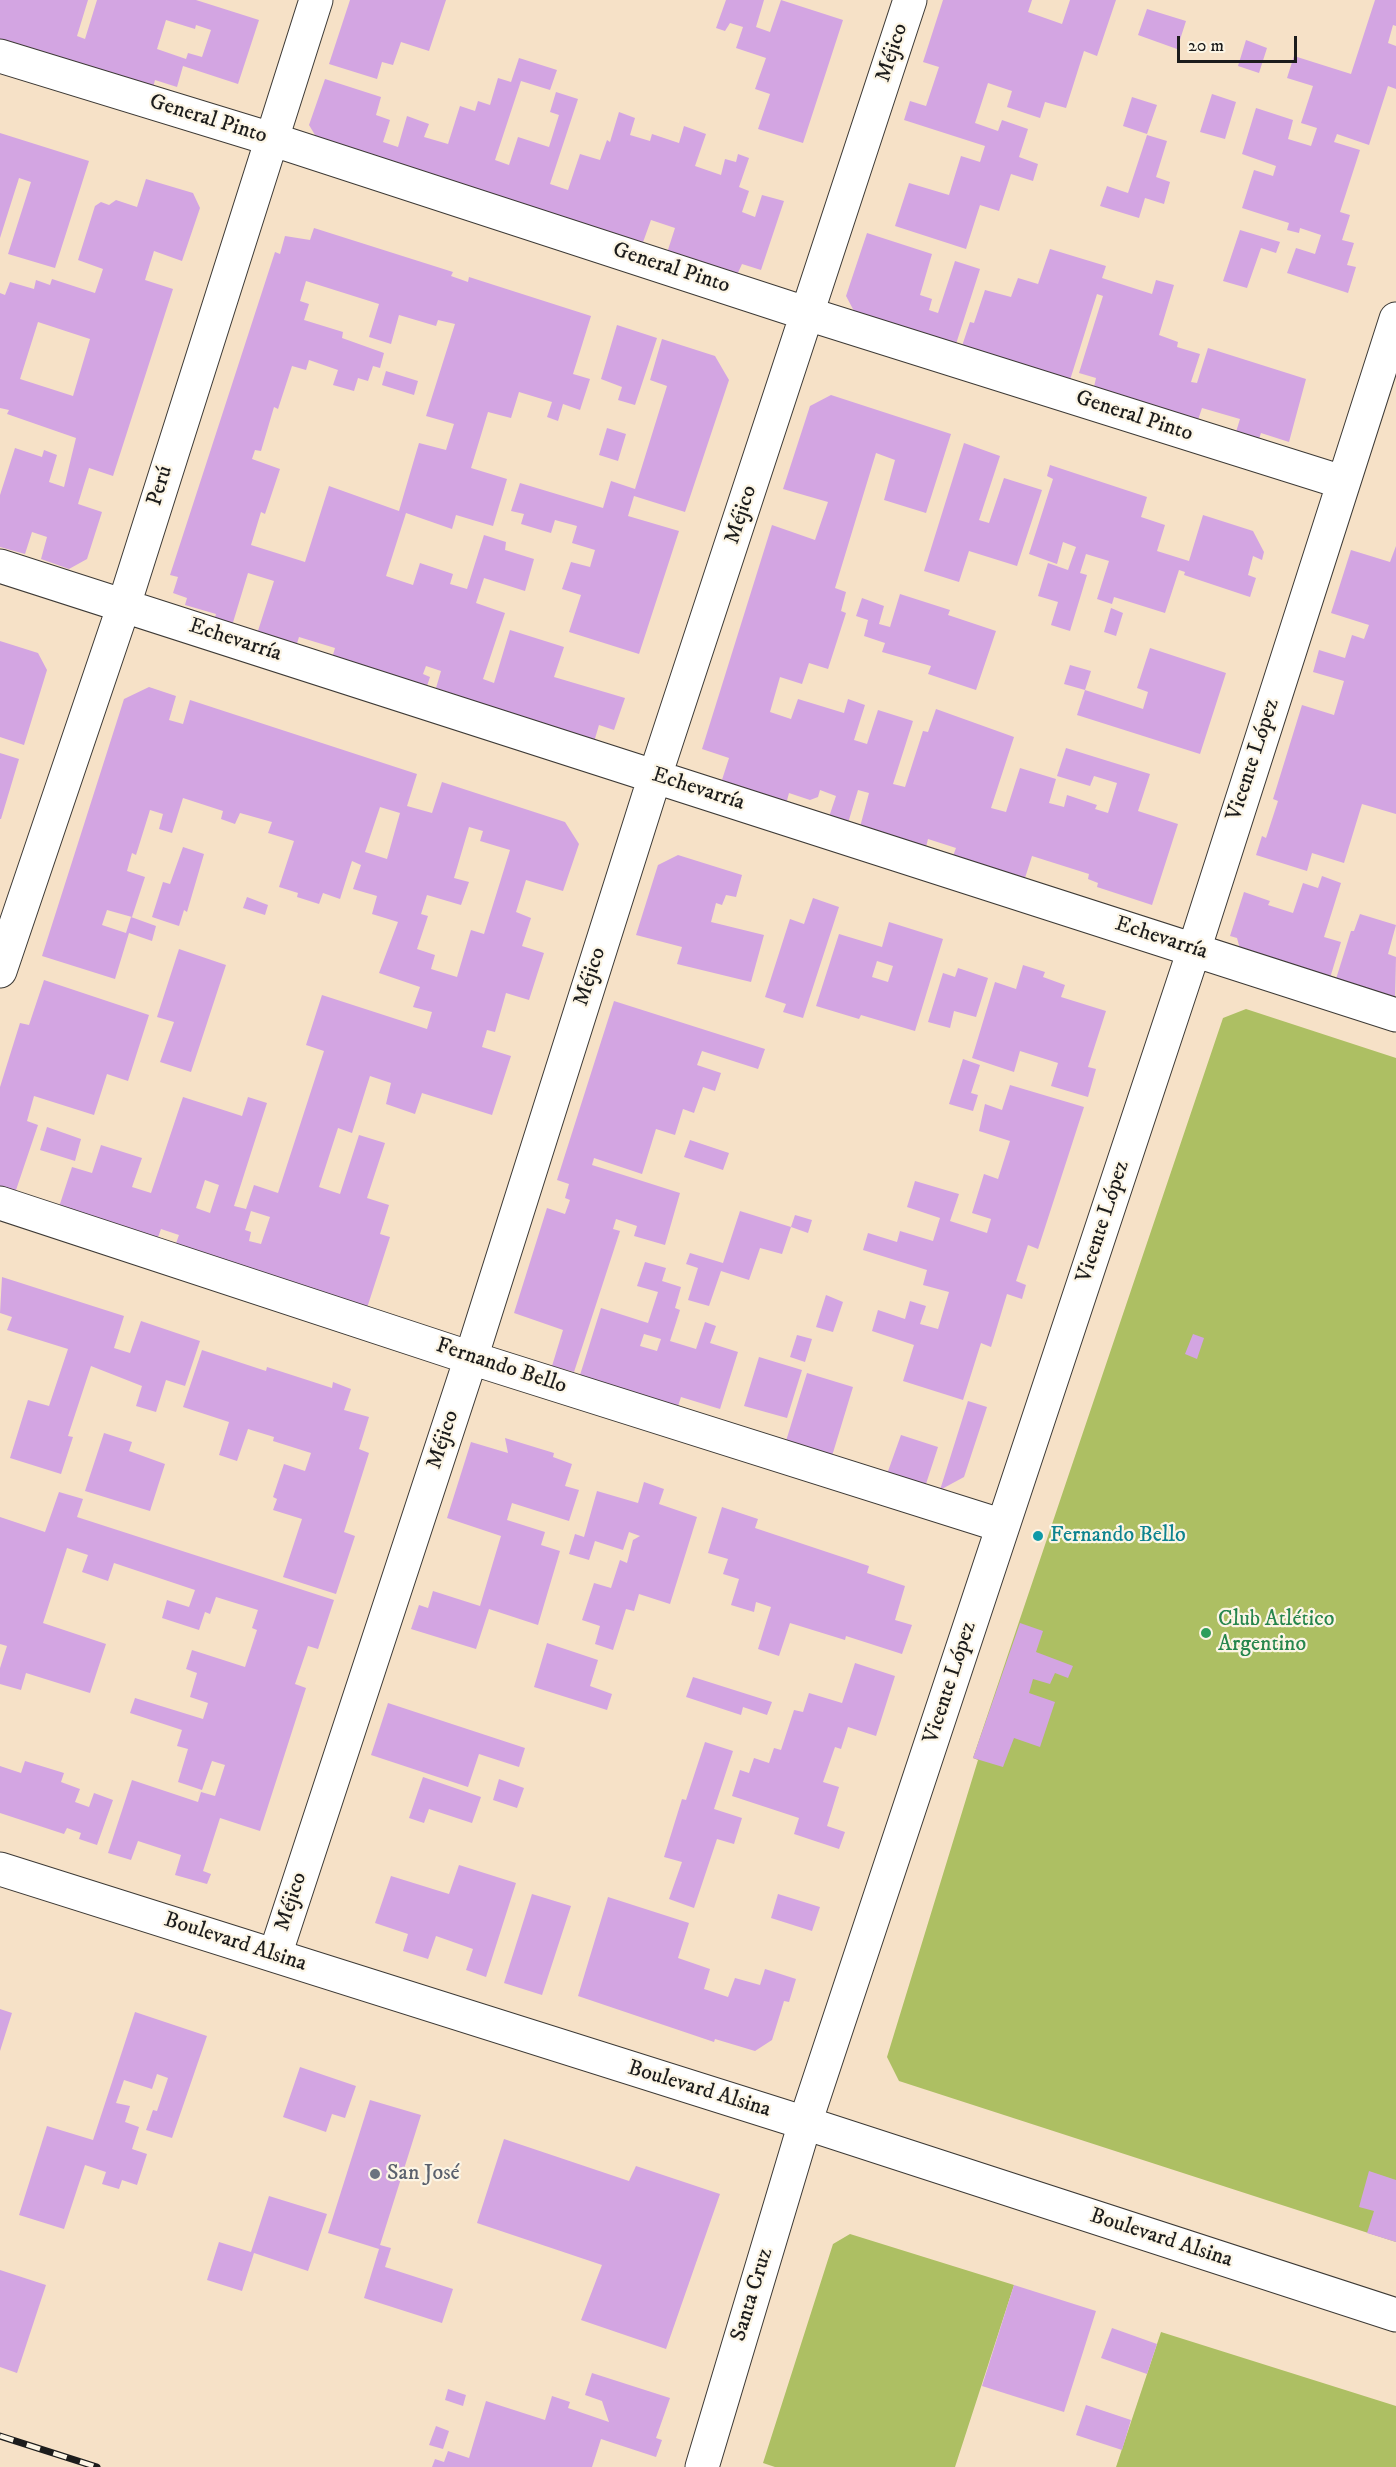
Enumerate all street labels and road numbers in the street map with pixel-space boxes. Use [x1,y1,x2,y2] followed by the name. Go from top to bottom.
[871,20,915,86] street label: Méjico
[146,90,270,150] street label: General Pinto
[609,238,733,300] street label: General Pinto
[1072,386,1196,448] street label: General Pinto
[142,463,180,509] street label: Perú
[720,482,764,548] street label: Méjico
[185,614,285,668] street label: Echevarría
[1222,696,1286,824] street label: Vicente López
[648,763,748,817] street label: Echevarría
[1111,912,1211,966] street label: Echevarría
[569,944,613,1010] street label: Méjico
[1072,1158,1136,1286] street label: Vicente López
[432,1333,570,1401] street label: Fernando Bello
[422,1407,466,1473] street label: Méjico
[919,1619,983,1747] street label: Vicente López
[270,1869,314,1935] street label: Méjico
[160,1908,310,1978] street label: Boulevard Alsina
[624,2056,774,2124] street label: Boulevard Alsina
[1086,2204,1236,2274] street label: Boulevard Alsina
[726,2245,780,2345] street label: Santa Cruz

